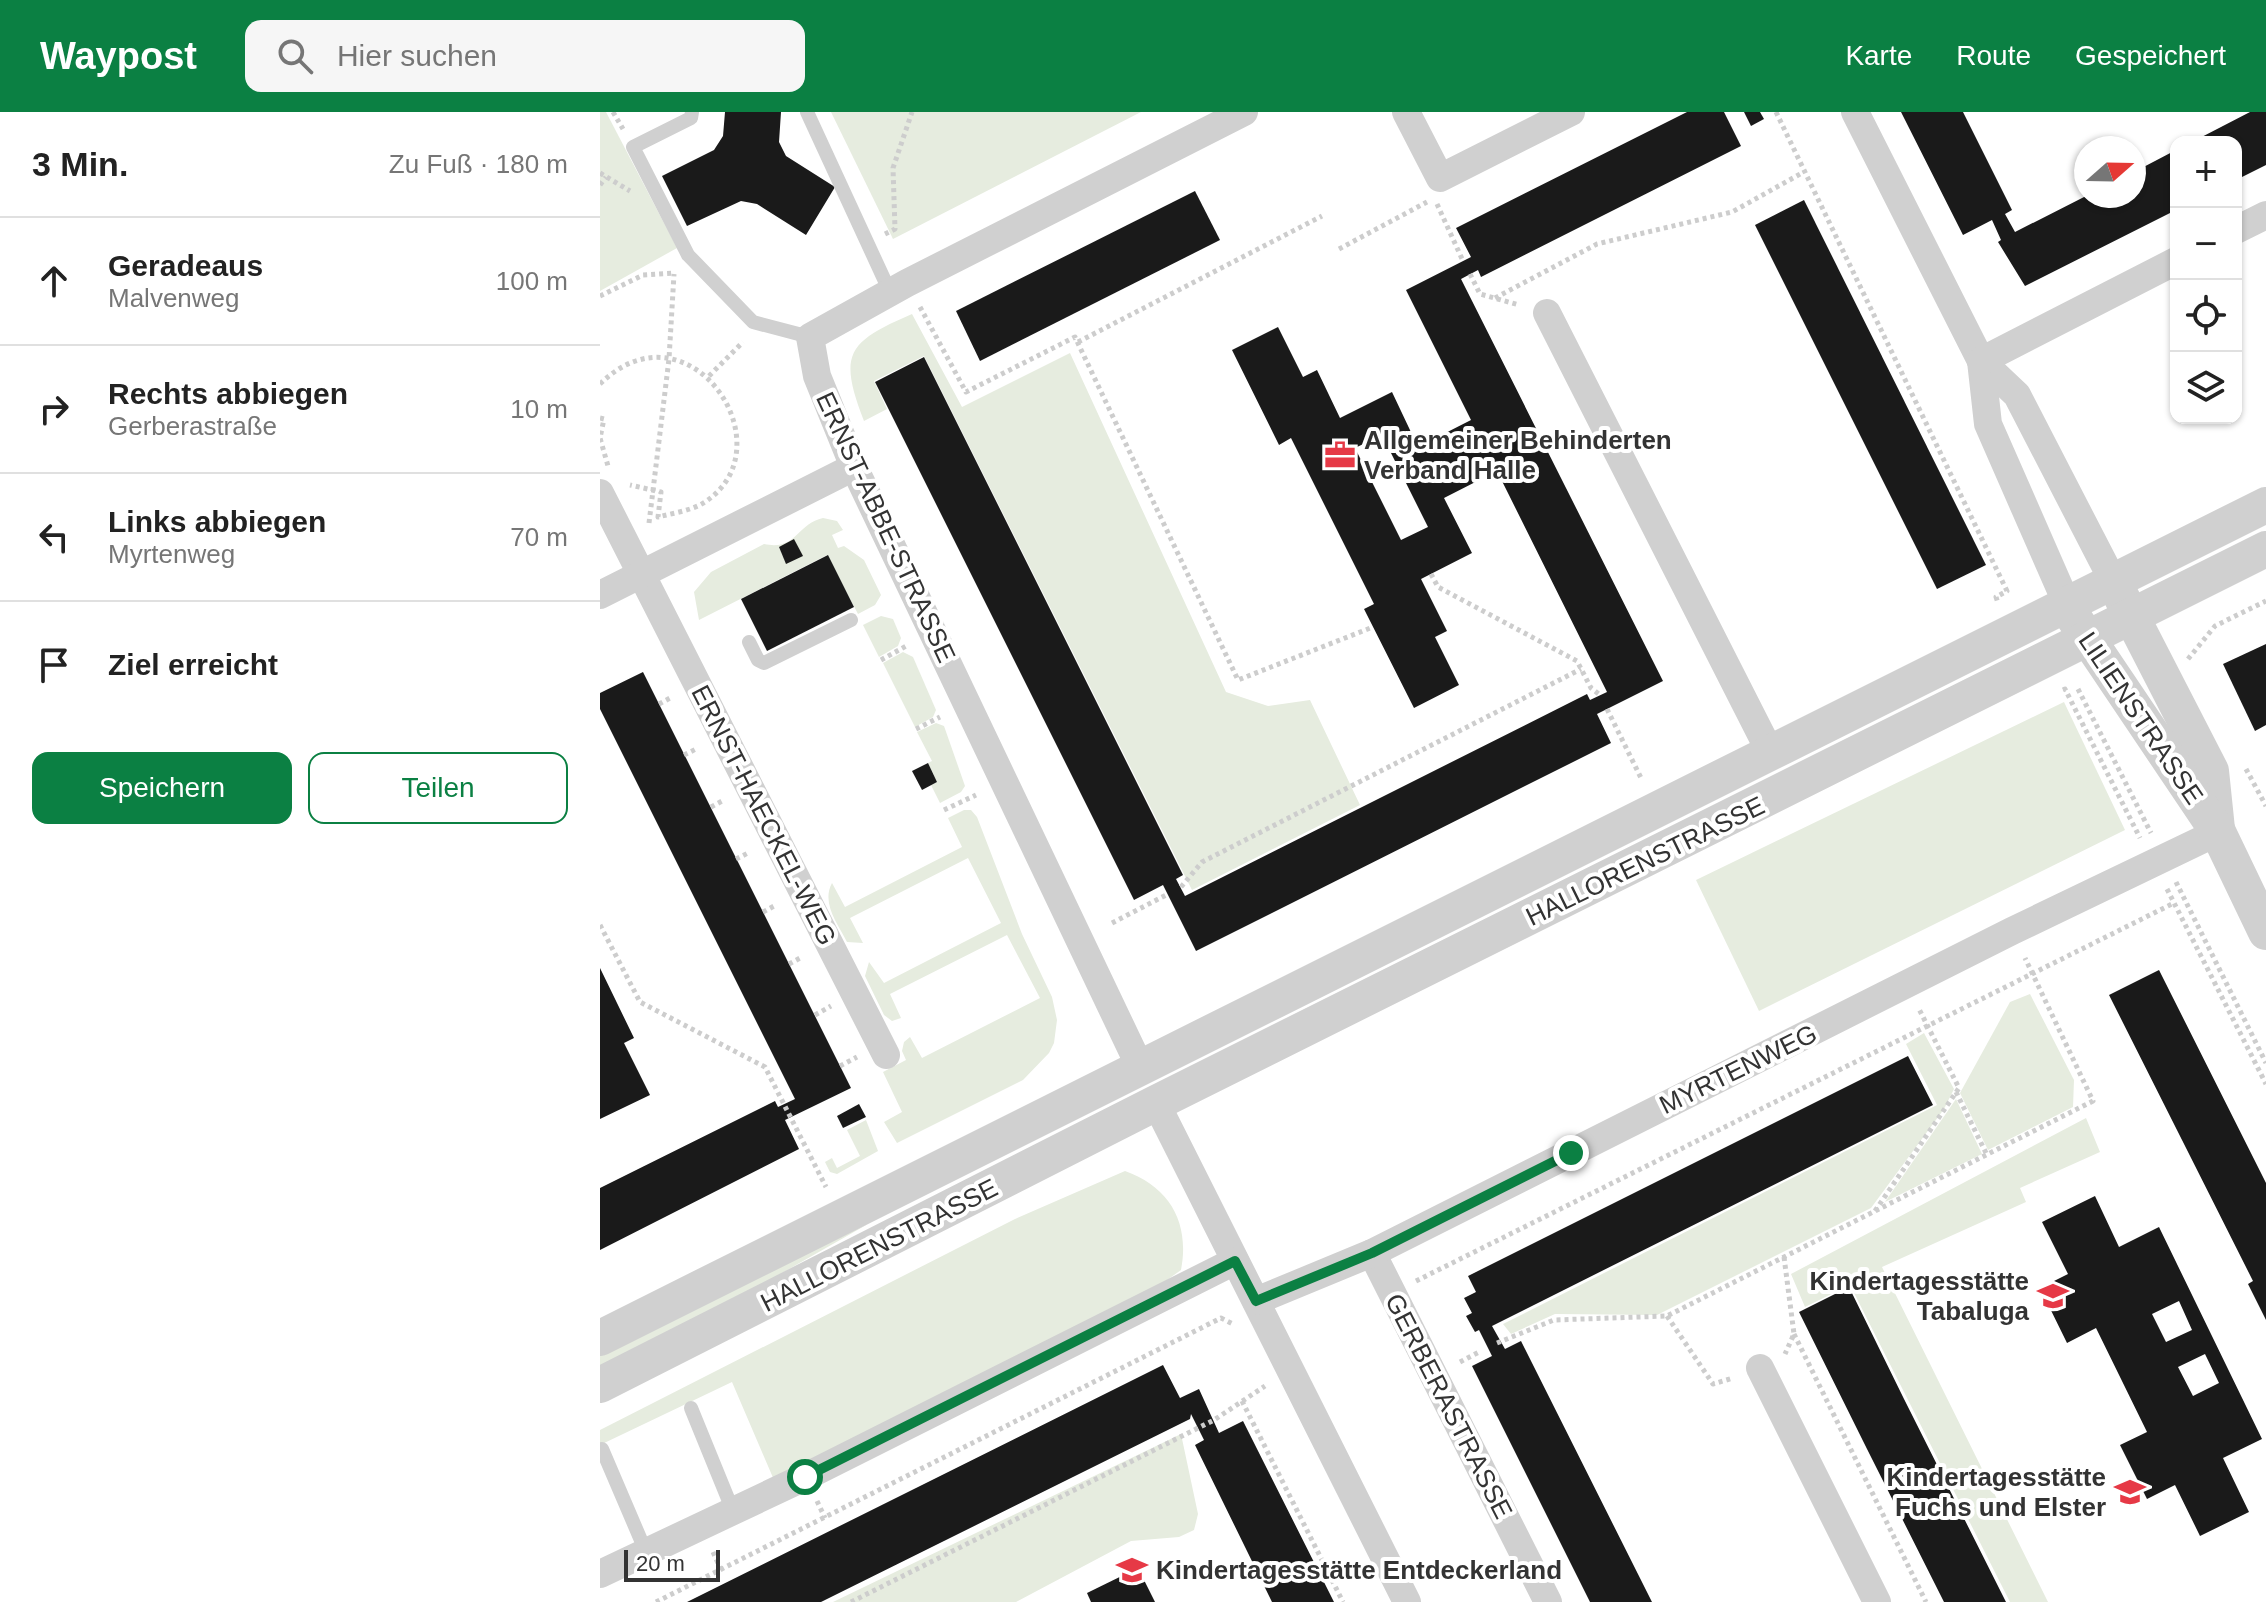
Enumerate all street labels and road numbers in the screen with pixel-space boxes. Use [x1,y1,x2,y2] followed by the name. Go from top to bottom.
[810,387,962,667] street label: ERNST-ABBE-STRASSE
[2072,626,2210,810] street label: LILIENSTRASSE
[685,680,843,950] street label: ERNST-HAECKEL-WEG
[1521,790,1769,932] street label: HALLORENSTRASSE
[1654,1018,1822,1120] street label: MYRTENWEG
[756,1172,1002,1318] street label: HALLORENSTRASSE
[1379,1288,1519,1524] street label: GERBERASTRASSE

